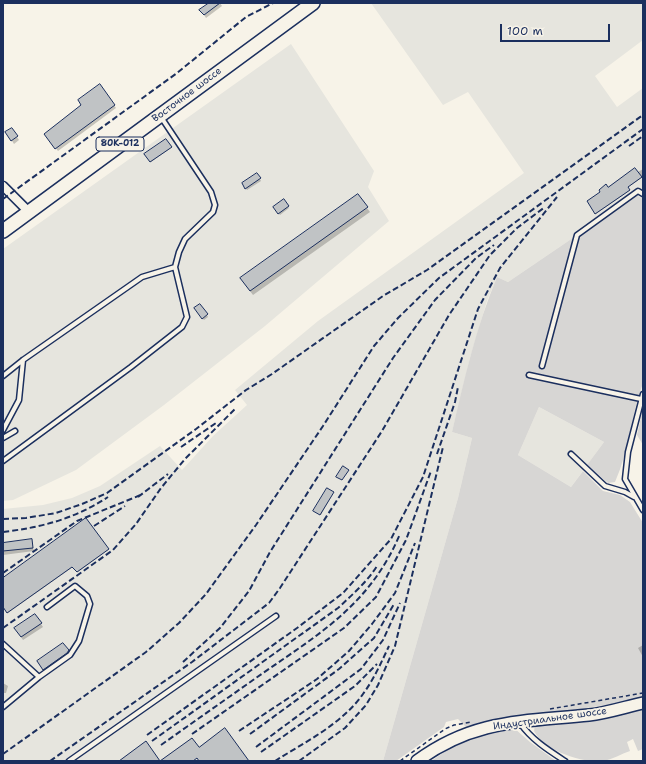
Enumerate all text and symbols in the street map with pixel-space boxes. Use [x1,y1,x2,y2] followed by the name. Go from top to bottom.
[502,16,612,42] scale bar
[507,23,543,39] text: 100 m
[150,65,224,125] street label: Восточное шоссе
[96,137,144,151] road number: 80К-012
[492,705,608,733] street label: Индустриальное шоссе

